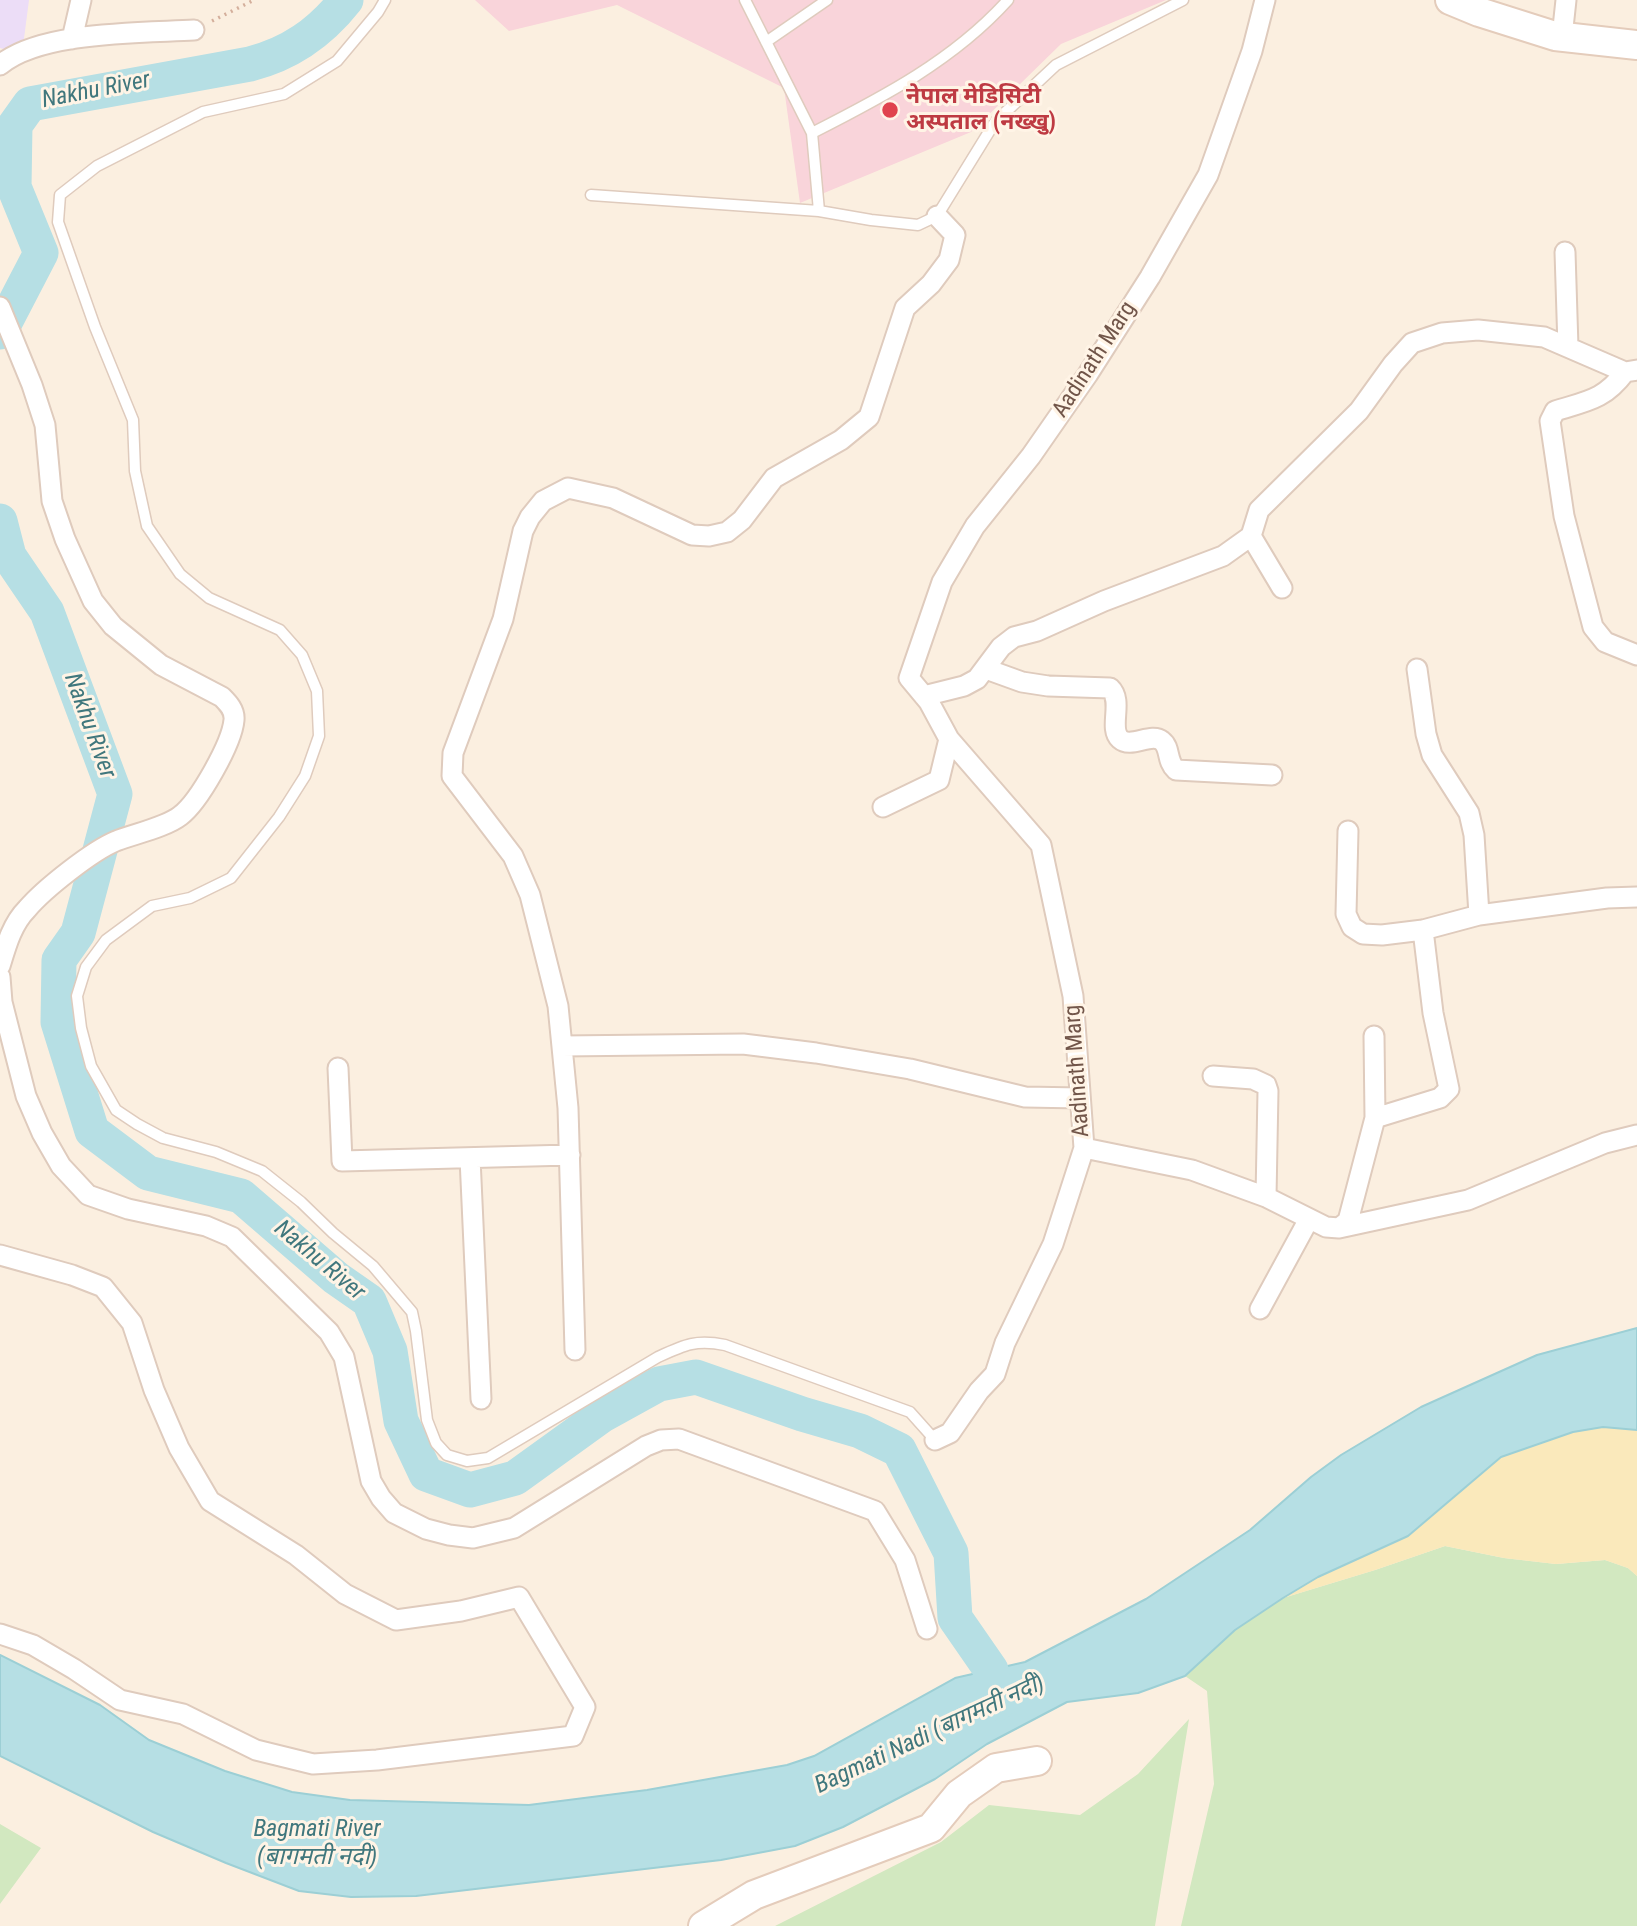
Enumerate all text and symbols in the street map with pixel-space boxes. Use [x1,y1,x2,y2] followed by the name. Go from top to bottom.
[39,66,153,116] water label: Nakhu River
[906,83,1056,137] place label: नेपाल मेडिसिटी अस्पताल (नख्खु)
[880,100,900,120] marker: नेपाल मेडिसिटी अस्पताल (नख्खु)
[1047,297,1143,423] street label: Aadinath Marg
[57,670,121,782] water label: Nakhu River
[1060,1004,1096,1138] street label: Aadinath Marg
[268,1215,370,1307] water label: Nakhu River
[811,1669,1049,1801] water label: Bagmati Nadi (बागमती नदी)
[253,1816,381,1872] water label: Bagmati River (बागमती नदी)

